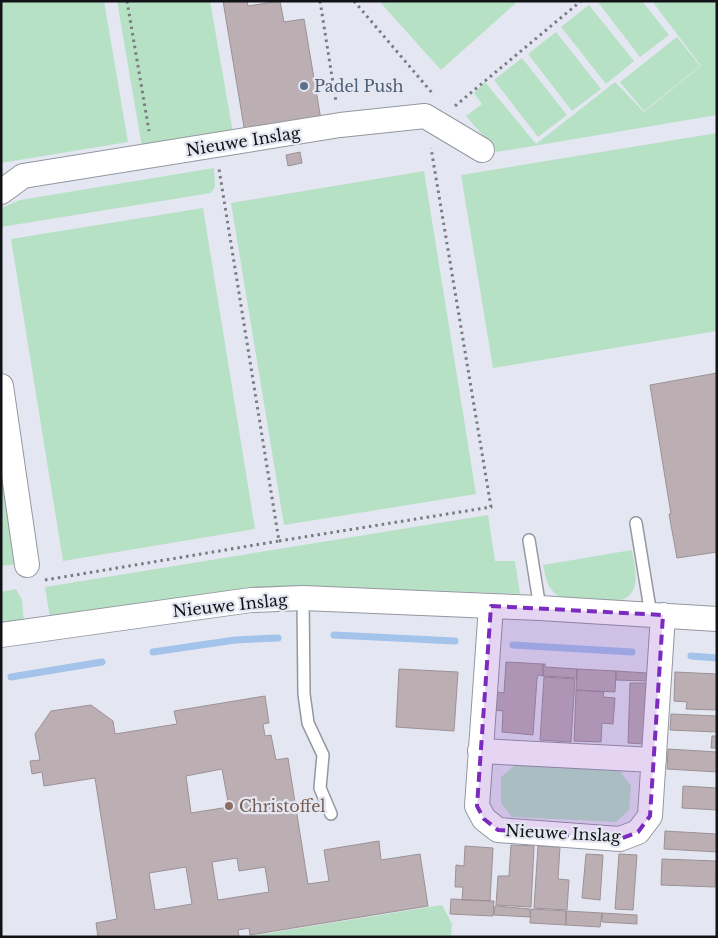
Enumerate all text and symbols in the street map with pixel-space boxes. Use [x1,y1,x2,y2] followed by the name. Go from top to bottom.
[314,76,403,96] place label: Padel Push
[298,80,310,92] marker: Padel Push
[185,122,302,160] street label: Nieuwe Inslag
[172,589,289,621] street label: Nieuwe Inslag
[239,796,326,816] place label: Christoffel
[223,800,235,812] marker: Christoffel
[505,820,621,846] street label: Nieuwe Inslag

